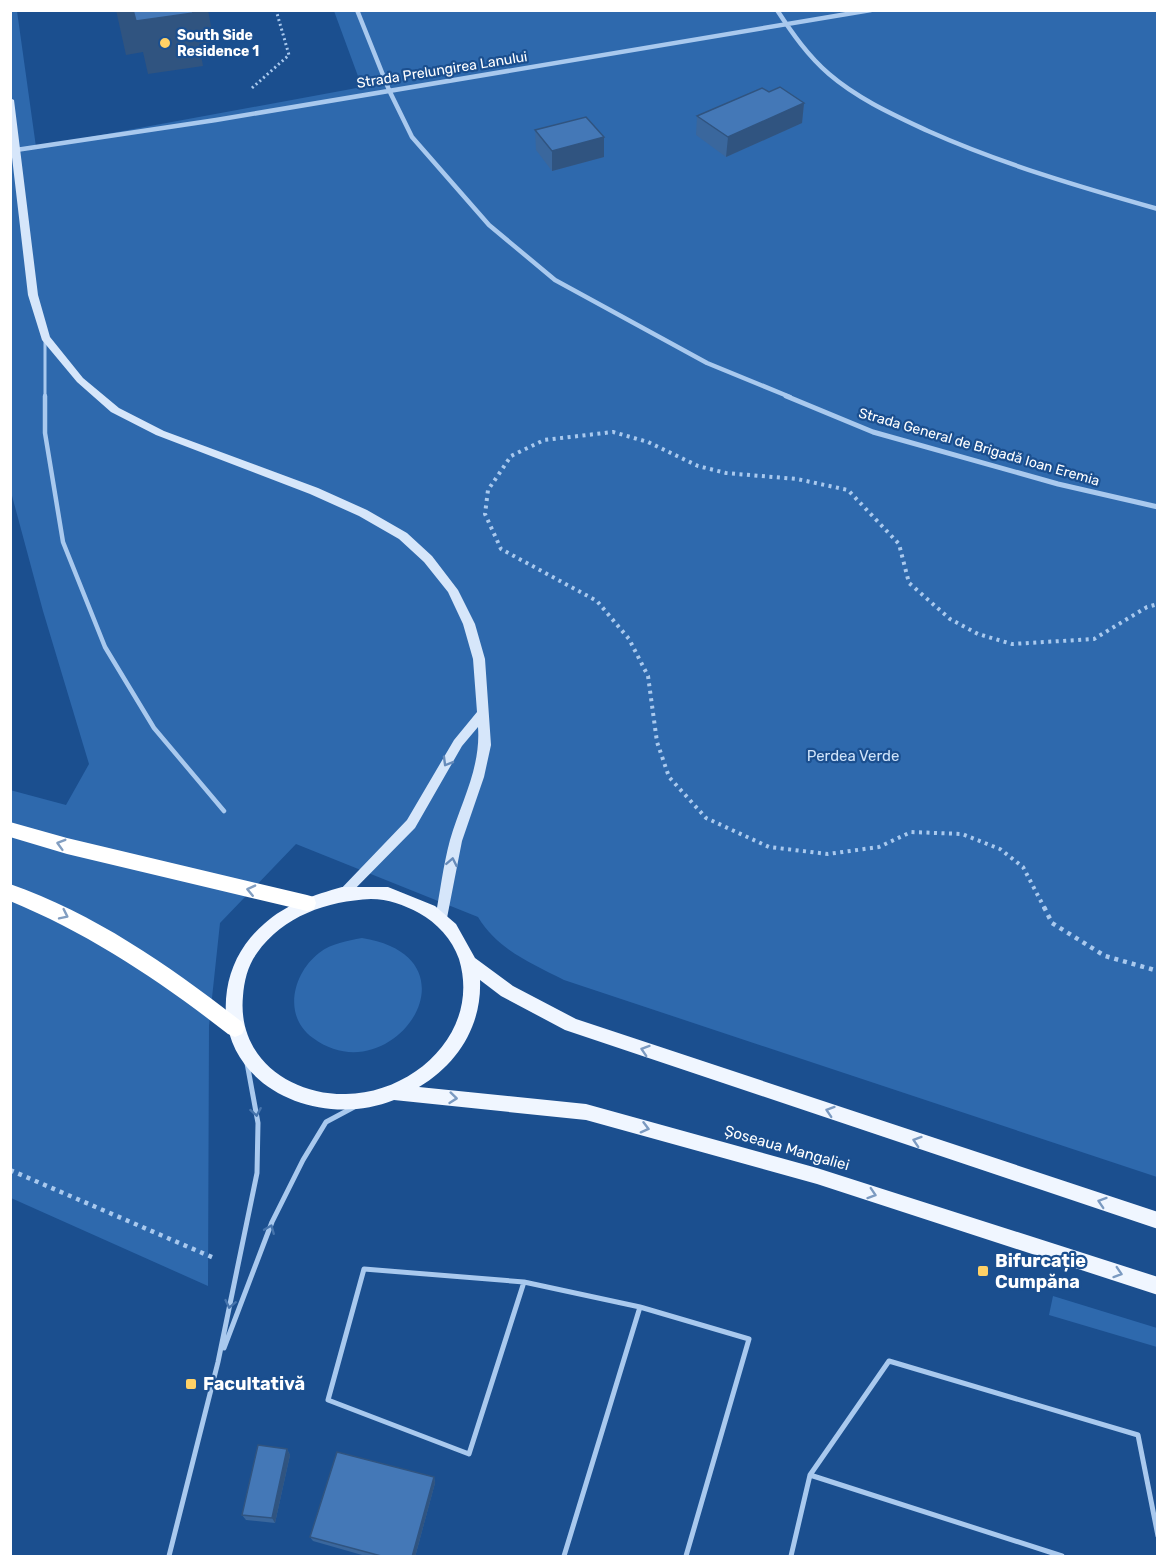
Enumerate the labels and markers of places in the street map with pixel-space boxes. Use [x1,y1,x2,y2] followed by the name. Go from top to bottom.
[177,27,259,60] place label: South Side Residence 1
[158,36,172,50] marker: South Side Residence 1
[995,1250,1086,1293] place label: Bifurcație Cumpăna
[976,1264,990,1278] marker: Bifurcație Cumpăna
[203,1373,305,1395] place label: Facultativă
[184,1377,198,1391] marker: Facultativă

